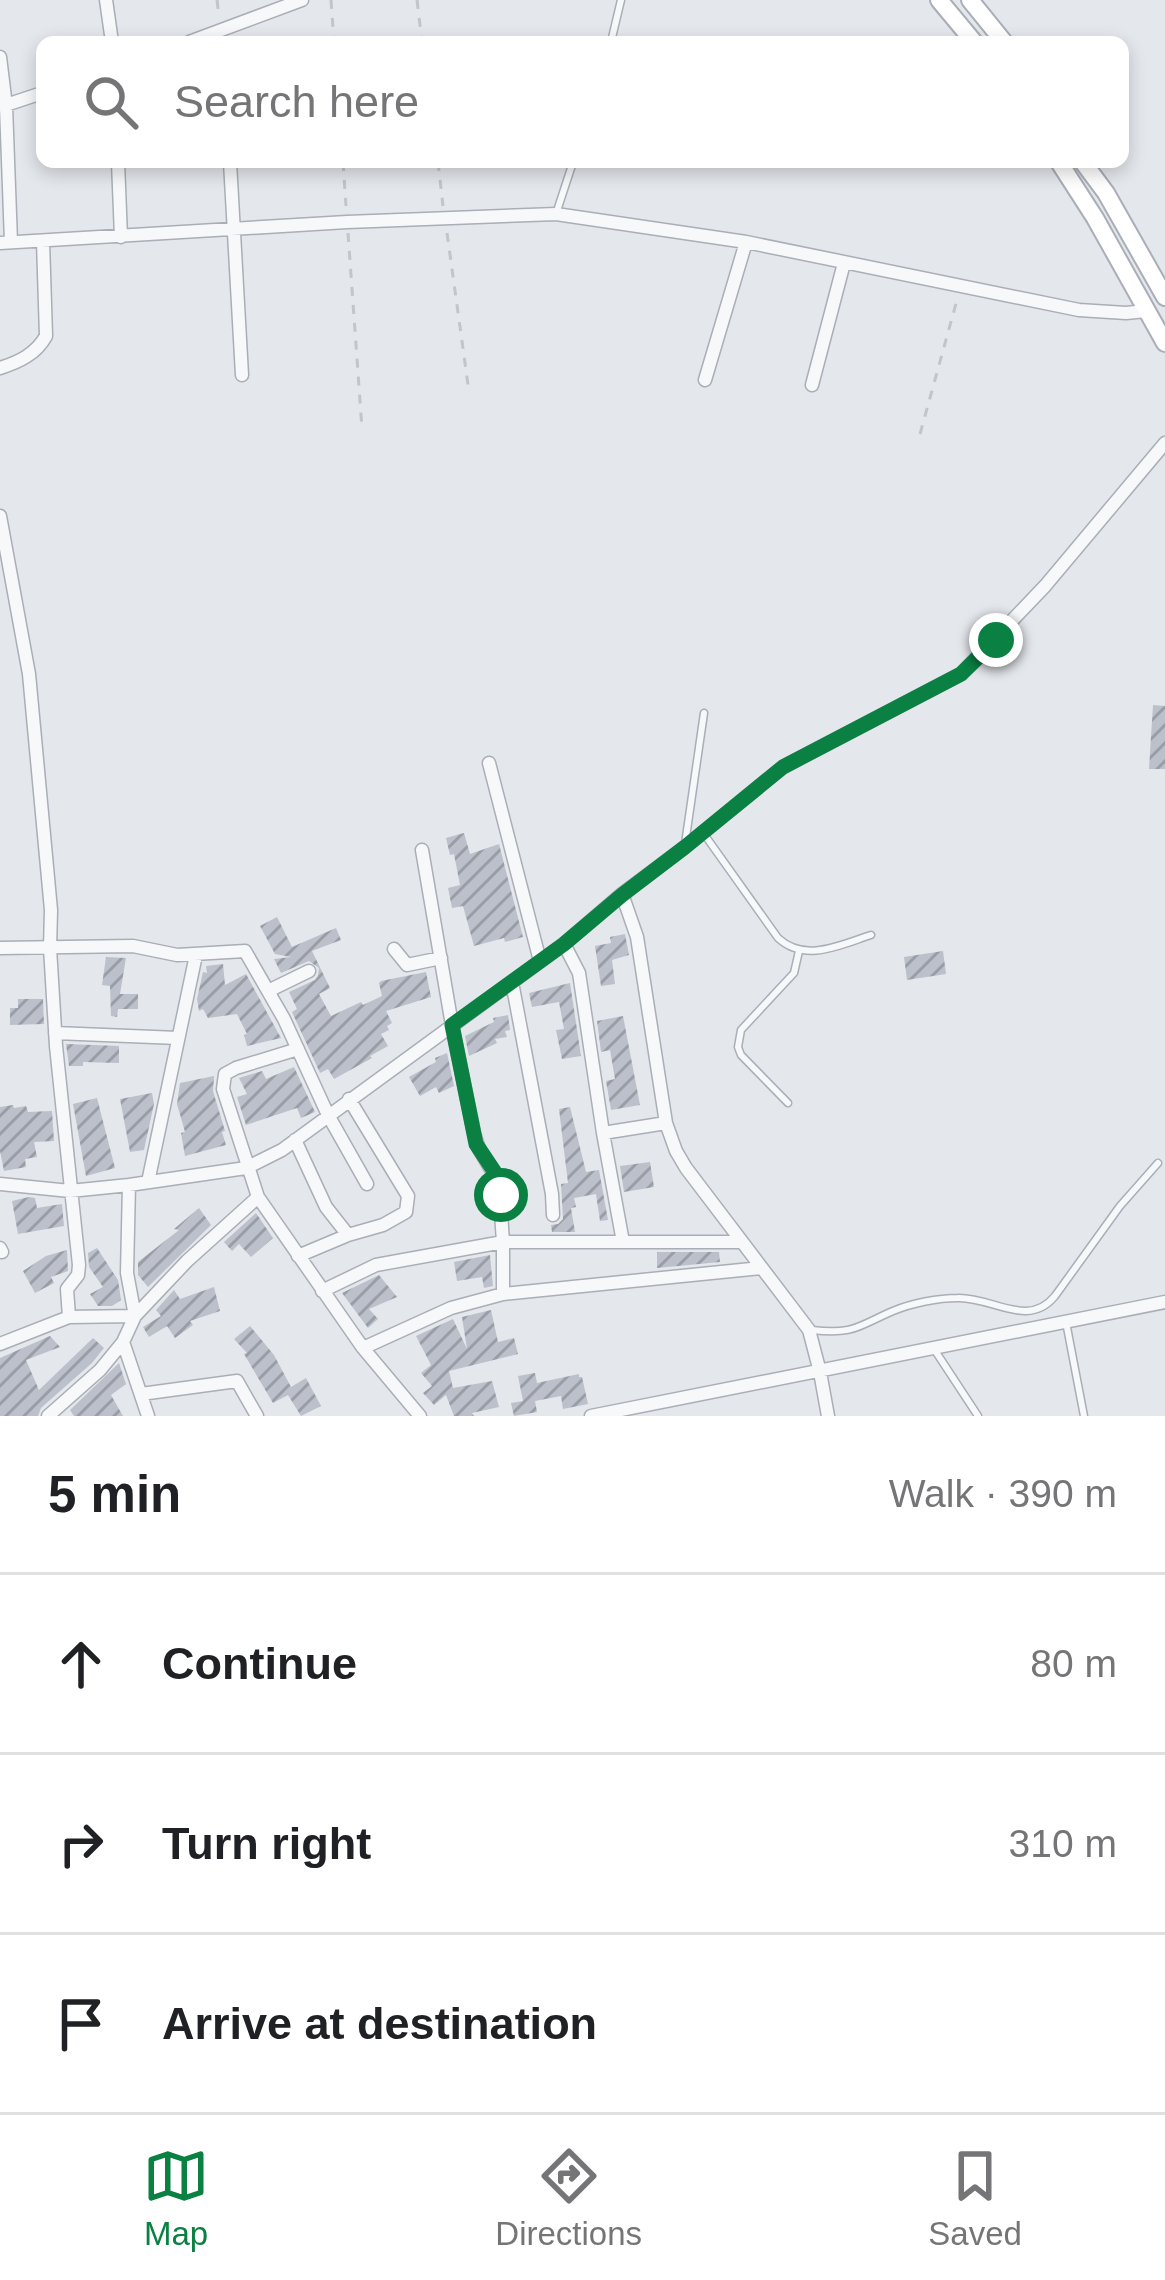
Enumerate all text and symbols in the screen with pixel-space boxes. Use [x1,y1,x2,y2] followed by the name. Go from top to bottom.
[36,36,1129,168] search box
[78,69,144,135] icon: search
[174,76,419,127] text: Search here
[969,613,1023,667] route end
[474,1168,528,1222] route start
[48,1466,181,1523] text: 5 min
[889,1472,1117,1515] text: Walk · 390 m
[48,1631,114,1697] icon: ahead
[162,1638,357,1689] text: Continue
[1030,1642,1117,1685] text: 80 m
[48,1811,114,1877] icon: right
[162,1818,371,1869] text: Turn right
[1009,1822,1117,1865] text: 310 m
[48,1991,114,2057] icon: arrive
[162,1998,597,2049] text: Arrive at destination
[143,2143,209,2253] tab: Map
[495,2143,642,2253] tab: Directions
[928,2143,1022,2253] tab: Saved

